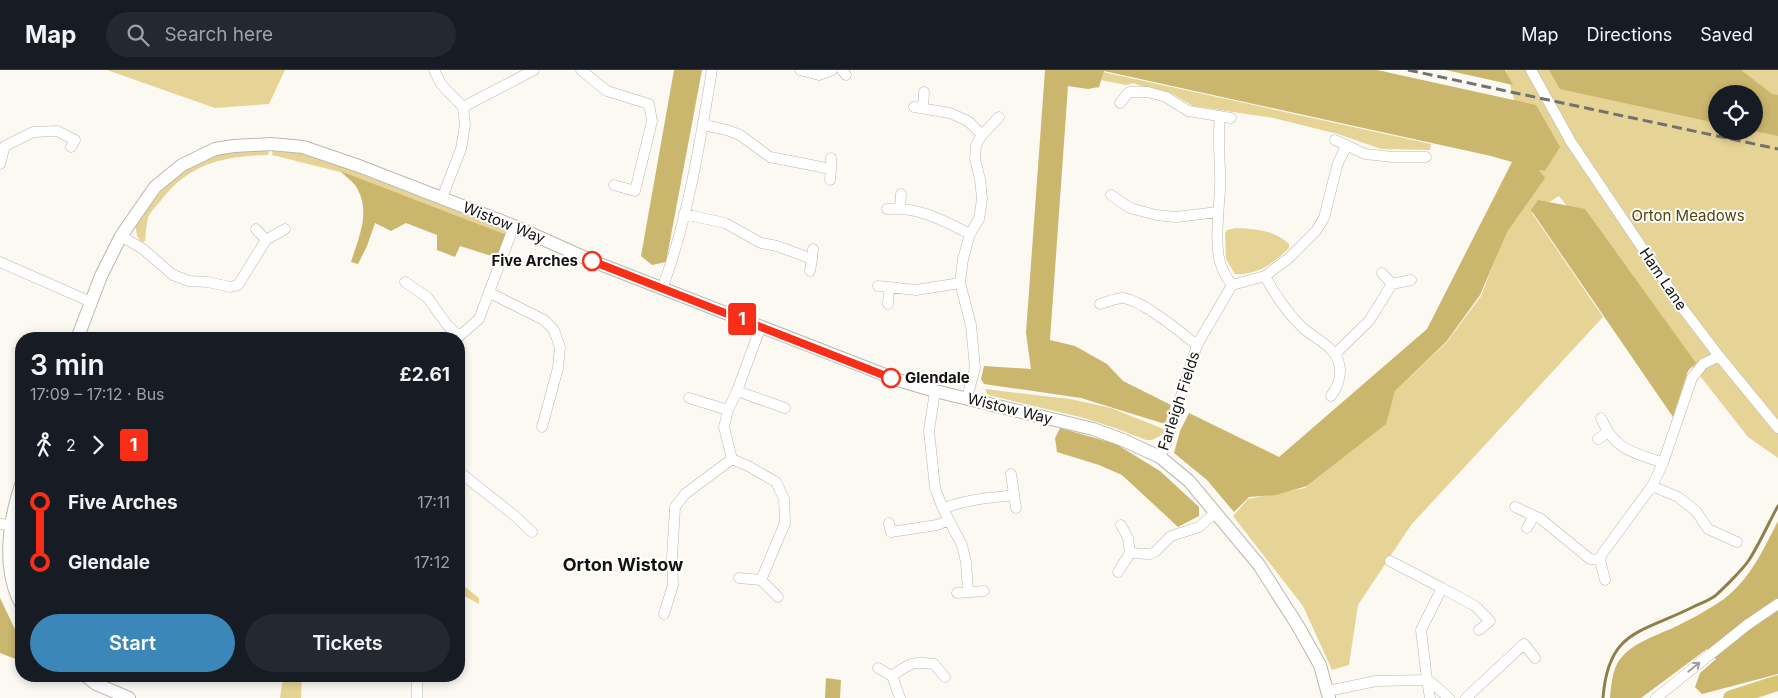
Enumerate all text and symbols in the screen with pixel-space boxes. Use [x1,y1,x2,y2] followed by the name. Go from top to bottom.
[106,12,456,57] search box
[25,20,76,49] text: Map
[124,21,152,49] icon: search
[164,23,273,46] text: Search here
[1521,24,1559,45] text: Map
[1587,24,1672,45] text: Directions
[1700,24,1753,45] text: Saved
[1708,85,1763,140] map controls
[1708,85,1763,140] button: locate
[460,197,549,248] street label: Wistow Way
[1631,206,1745,225] park label: Orton Meadows
[1636,244,1691,314] street label: Ham Lane
[491,251,578,270] place label: Five Arches
[582,251,602,271] marker: Five Arches
[726,303,758,335] line badge: 1
[738,308,746,329] text: 1
[30,348,105,382] text: 3 min
[1154,349,1204,453] street label: Farleigh Fields
[400,363,450,386] text: £2.61
[881,368,901,388] marker: Glendale
[905,368,970,387] place label: Glendale
[30,384,165,404] text: 17:09 – 17:12 · Bus
[966,389,1055,428] street label: Wistow Way
[30,431,58,459] icon: walk
[84,431,112,459] icon: forward
[130,434,138,455] text: 1
[66,435,76,455] text: 2
[68,491,178,514] text: Five Arches
[417,492,450,512] text: 17:11
[68,551,150,574] text: Glendale
[414,552,450,572] text: 17:12
[563,554,684,575] district label: Orton Wistow
[30,614,235,672] button: Start
[245,614,450,672] button: Tickets
[1687,662,1700,673] one-way arrow

